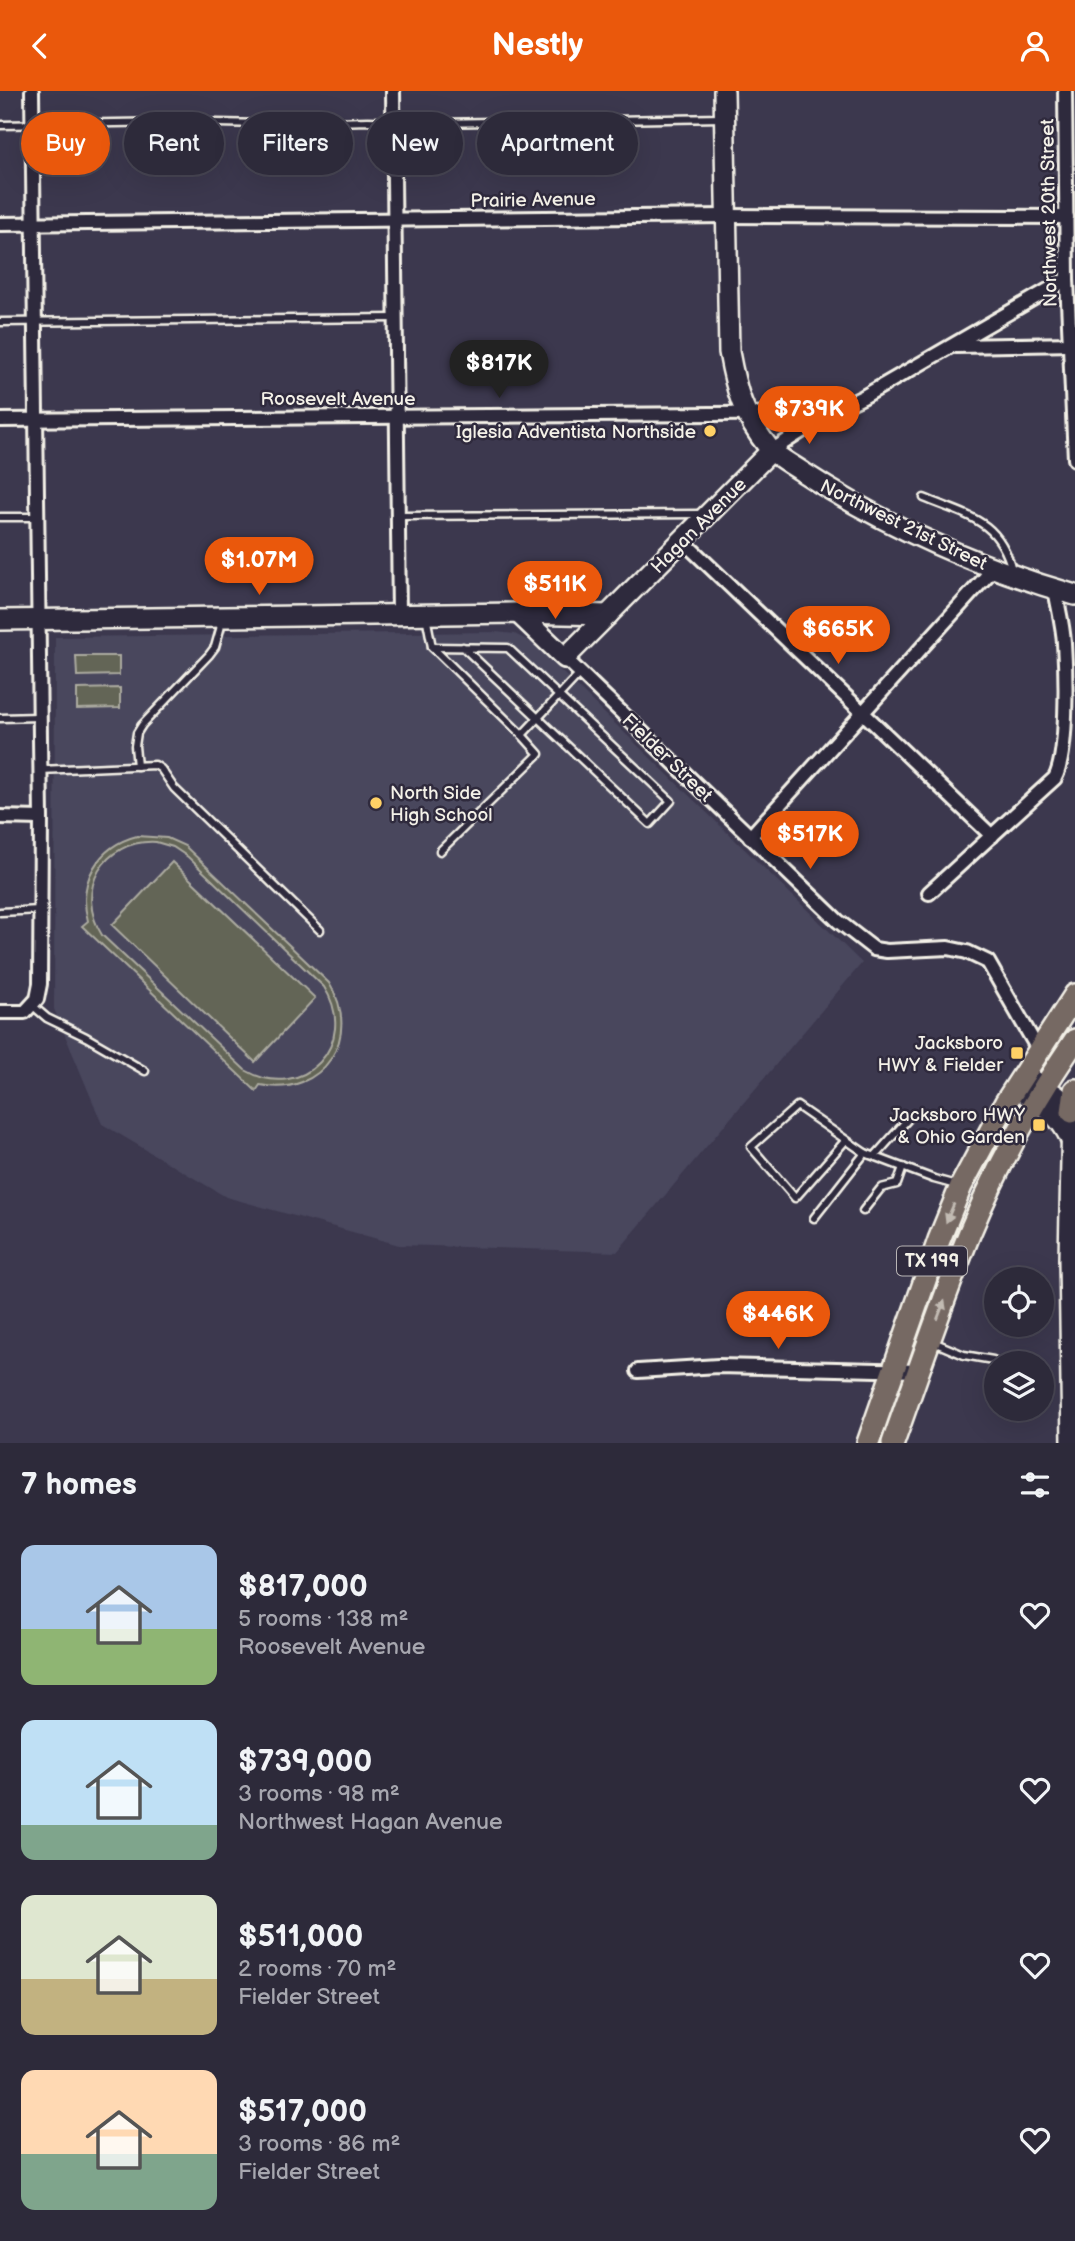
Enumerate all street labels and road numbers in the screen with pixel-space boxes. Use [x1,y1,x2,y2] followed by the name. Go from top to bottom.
[1036,119,1063,307] street label: Northwest 20th Street
[470,188,596,213] street label: Prairie Avenue
[261,388,415,411] street label: Roosevelt Avenue
[646,473,752,579] street label: Hagan Avenue
[816,475,991,576] street label: Northwest 21st Street
[617,709,717,807] street label: Fielder Street
[897,1247,967,1275] road number: TX 199

